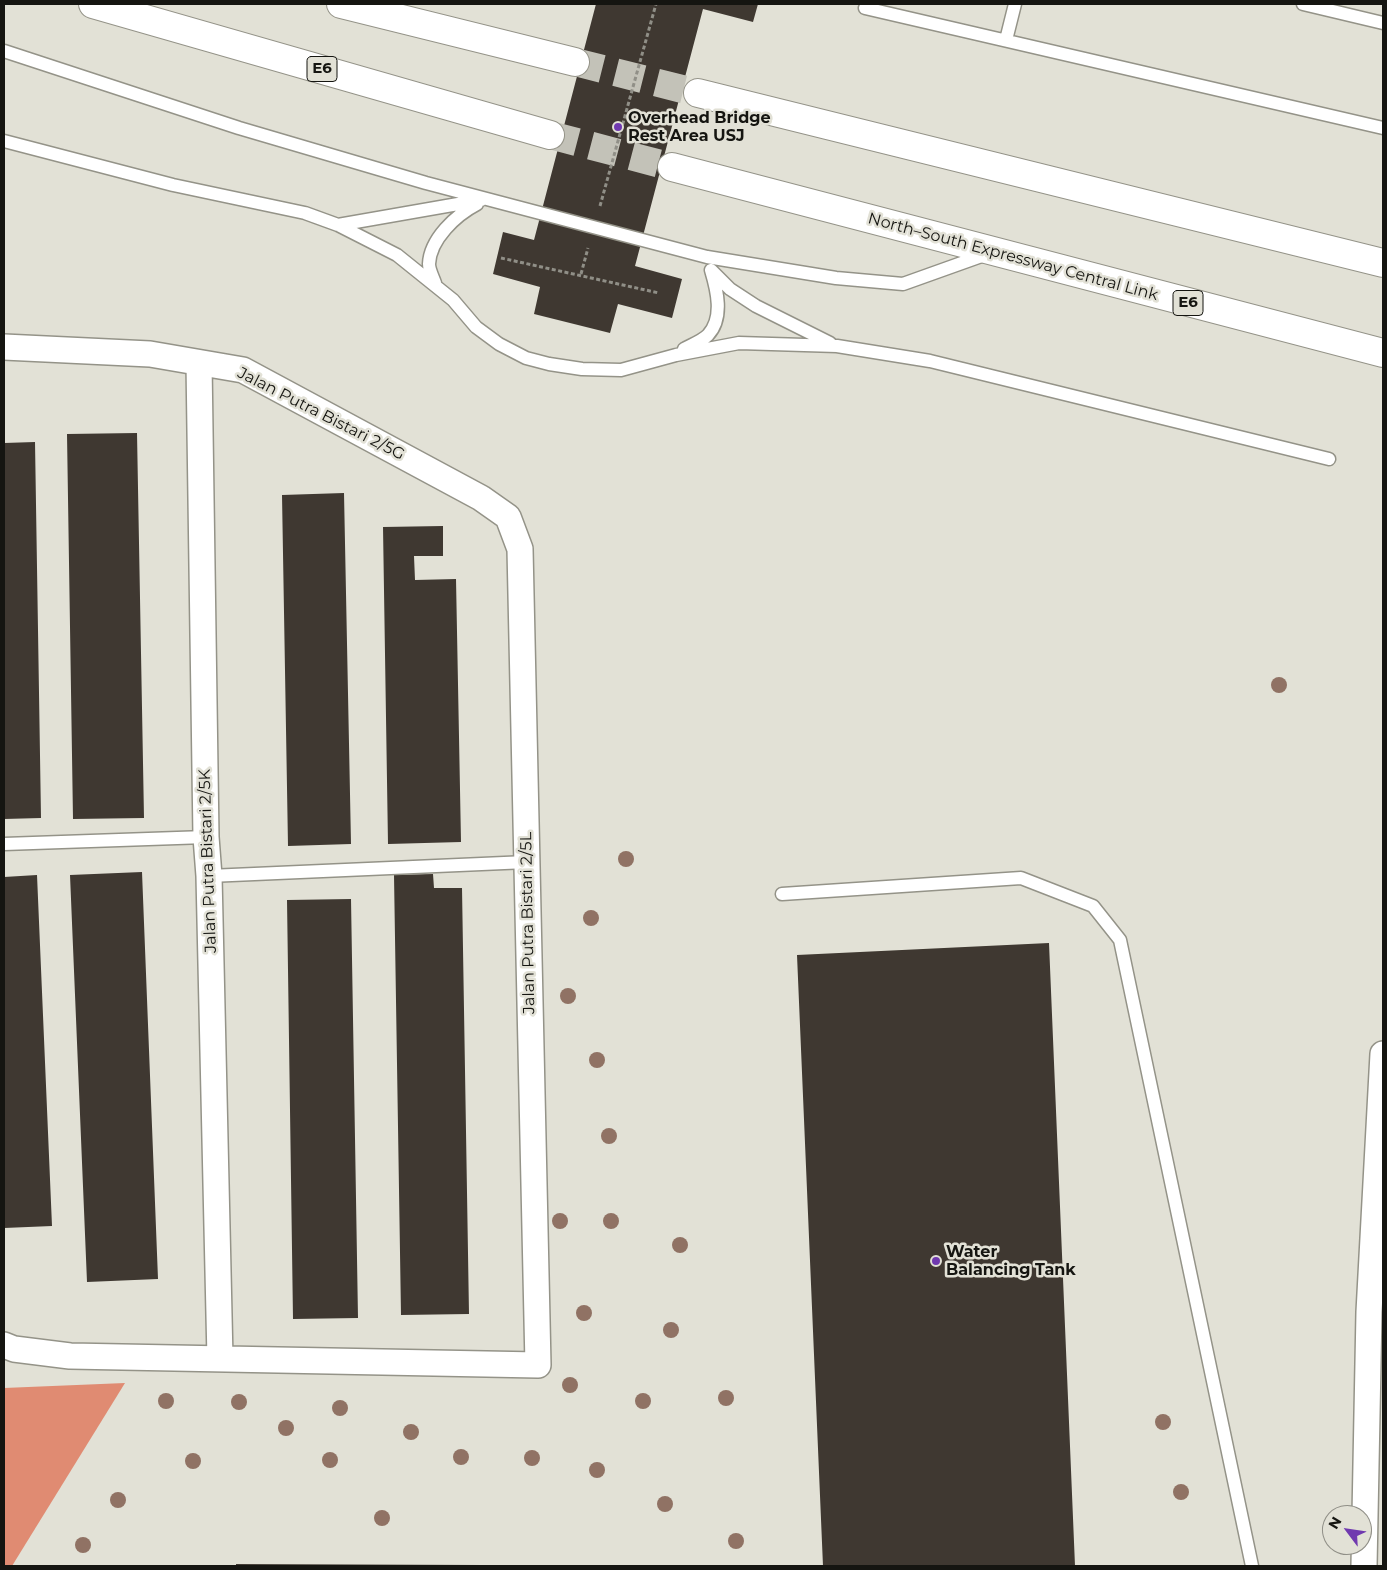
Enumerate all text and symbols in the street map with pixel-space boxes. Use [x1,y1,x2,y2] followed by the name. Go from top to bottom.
[307,56,337,82] road number: E6
[628,108,771,146] place label: Overhead Bridge Rest Area USJ
[612,121,624,133] marker: Overhead Bridge Rest Area USJ
[866,209,1160,305] street label: North–South Expressway Central Link
[1173,290,1203,316] road number: E6
[234,363,408,465] street label: Jalan Putra Bistari 2/5G
[195,769,221,953] street label: Jalan Putra Bistari 2/5K
[517,832,539,1014] street label: Jalan Putra Bistari 2/5L
[946,1242,1076,1280] place label: Water Balancing Tank
[930,1255,942,1267] marker: Water Balancing Tank
[1322,1505,1372,1555] north arrow
[1324,1513,1346,1532] text: N

